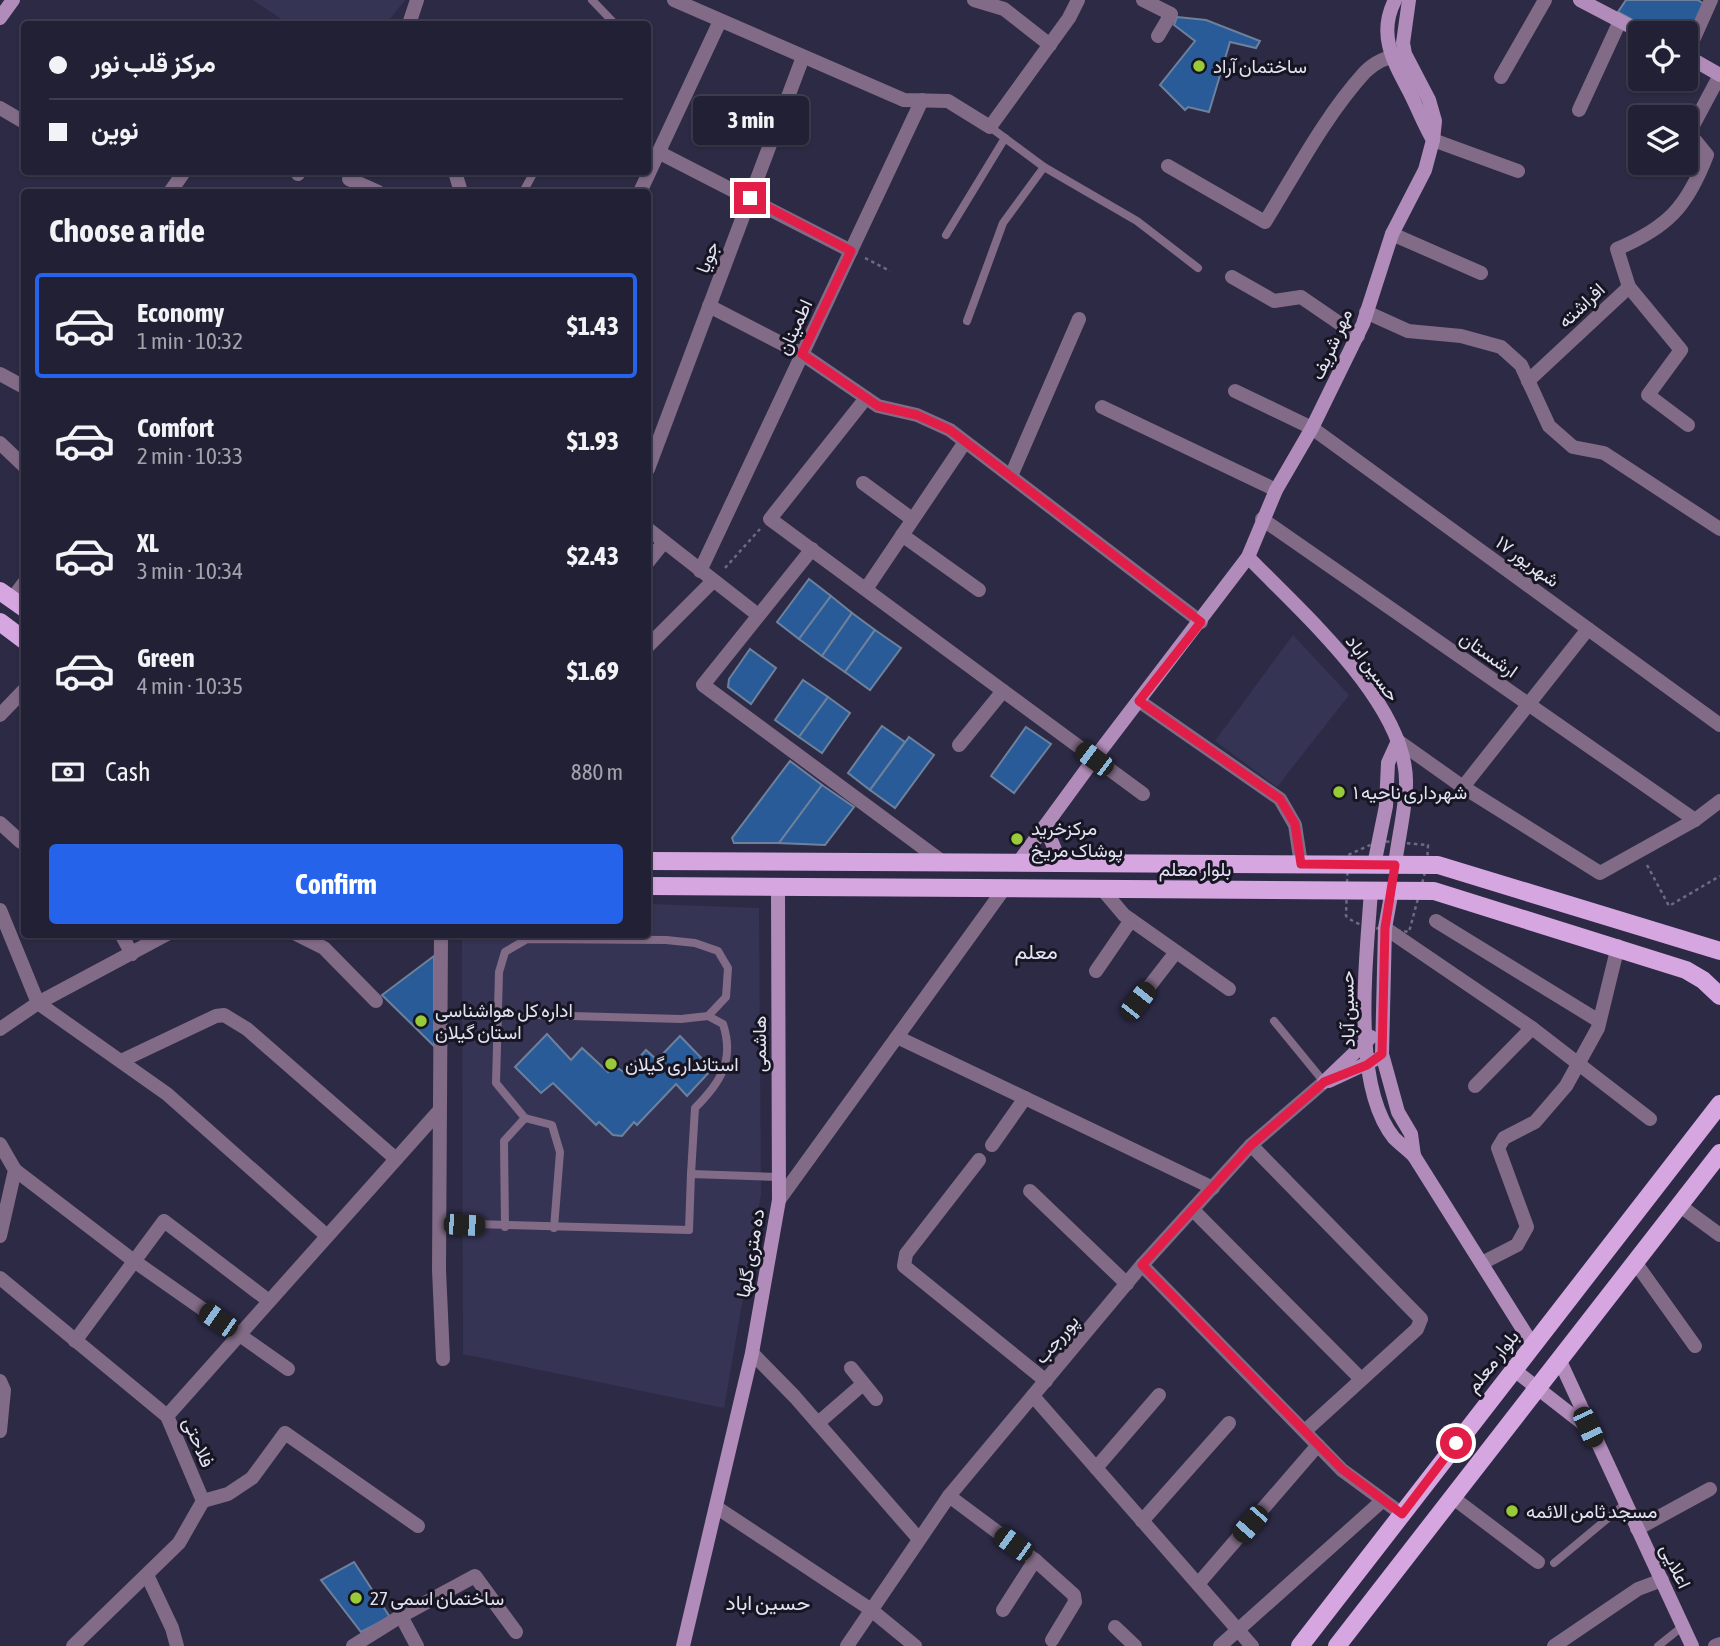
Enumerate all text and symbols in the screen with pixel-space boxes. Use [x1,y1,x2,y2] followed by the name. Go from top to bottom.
[1628,21,1698,175] map controls
[1628,21,1698,91] button: locate
[91,48,216,78] text: مرکز قلب نور
[1213,55,1307,78] place label: ساختمان آراد
[1191,58,1207,74] marker: ساختمان آراد
[692,96,808,146] callout: 3 min
[1628,105,1698,175] button: layers
[728,107,774,133] text: 3 min
[91,115,139,145] text: نوین
[734,182,766,214] route end
[49,212,205,249] text: Choose a ride
[691,238,724,276] street label: جویا
[1553,278,1610,333] street label: افراشته
[53,294,116,357] icon: car
[772,296,817,359] street label: اطمینان
[137,298,224,328] text: Economy
[1306,305,1357,383] street label: مهر شریف
[567,311,619,341] text: $1.43
[137,328,243,354] text: 1 min · 10:32
[53,409,116,472] icon: car
[137,413,214,443] text: Comfort
[567,426,619,456] text: $1.93
[137,443,243,469] text: 2 min · 10:33
[53,524,116,587] icon: car
[137,528,159,558] text: XL
[1491,531,1564,592] street label: ۱۷ شهریور
[567,541,619,571] text: $2.43
[137,558,243,584] text: 3 min · 10:34
[1455,626,1522,683] street label: ارشستان
[1341,631,1404,706] street label: حسین اباد
[53,639,116,702] icon: car
[137,643,195,673] text: Green
[567,656,619,686] text: $1.69
[137,673,243,699] text: 4 min · 10:35
[1071,738,1118,780] car
[49,753,87,791] icon: cash
[105,757,151,787] text: Cash
[571,759,623,785] text: 880 m
[1353,781,1467,804] place label: شهرداری ناحیه ۱
[1331,784,1347,800] marker: شهرداری ناحیه ۱
[1031,817,1123,864] place label: مرکزخرید پوشاک مریخ
[1009,831,1025,847] marker: مرکزخرید پوشاک مریخ
[49,844,623,924] button: Confirm
[1159,858,1231,882] street label: بلوار معلم
[1014,939,1058,966] district label: معلم
[1335,970,1360,1048] street label: حسین آباد
[1117,978,1160,1024] car
[435,999,573,1044] place label: اداره کل هواشناسی استان گیلان
[413,1013,429,1029] marker: اداره کل هواشناسی استان گیلان
[748,1016,771,1072] street label: هاشمی
[625,1053,739,1076] place label: استانداری گیلان
[603,1056,619,1072] marker: استانداری گیلان
[731,1207,770,1299] street label: ده متری گلها
[443,1213,486,1237] car
[195,1299,242,1341] car
[1029,1310,1085,1370] street label: پوررجب
[1461,1326,1525,1398] street label: بلوار معلم
[1570,1404,1607,1450] car
[178,1414,219,1471] street label: فلاحتی
[1440,1427,1472,1459] route start
[1526,1500,1657,1523] place label: مسجد ثامن الائمه
[1229,1501,1272,1547] car
[1504,1503,1520,1519] marker: مسجد ثامن الائمه
[990,1523,1037,1565] car
[1655,1540,1696,1592] street label: اعلایی
[370,1587,504,1610] place label: ساختمان اسمی 27
[348,1590,364,1606] marker: ساختمان اسمی 27
[726,1590,810,1615] district label: حسین اباد

